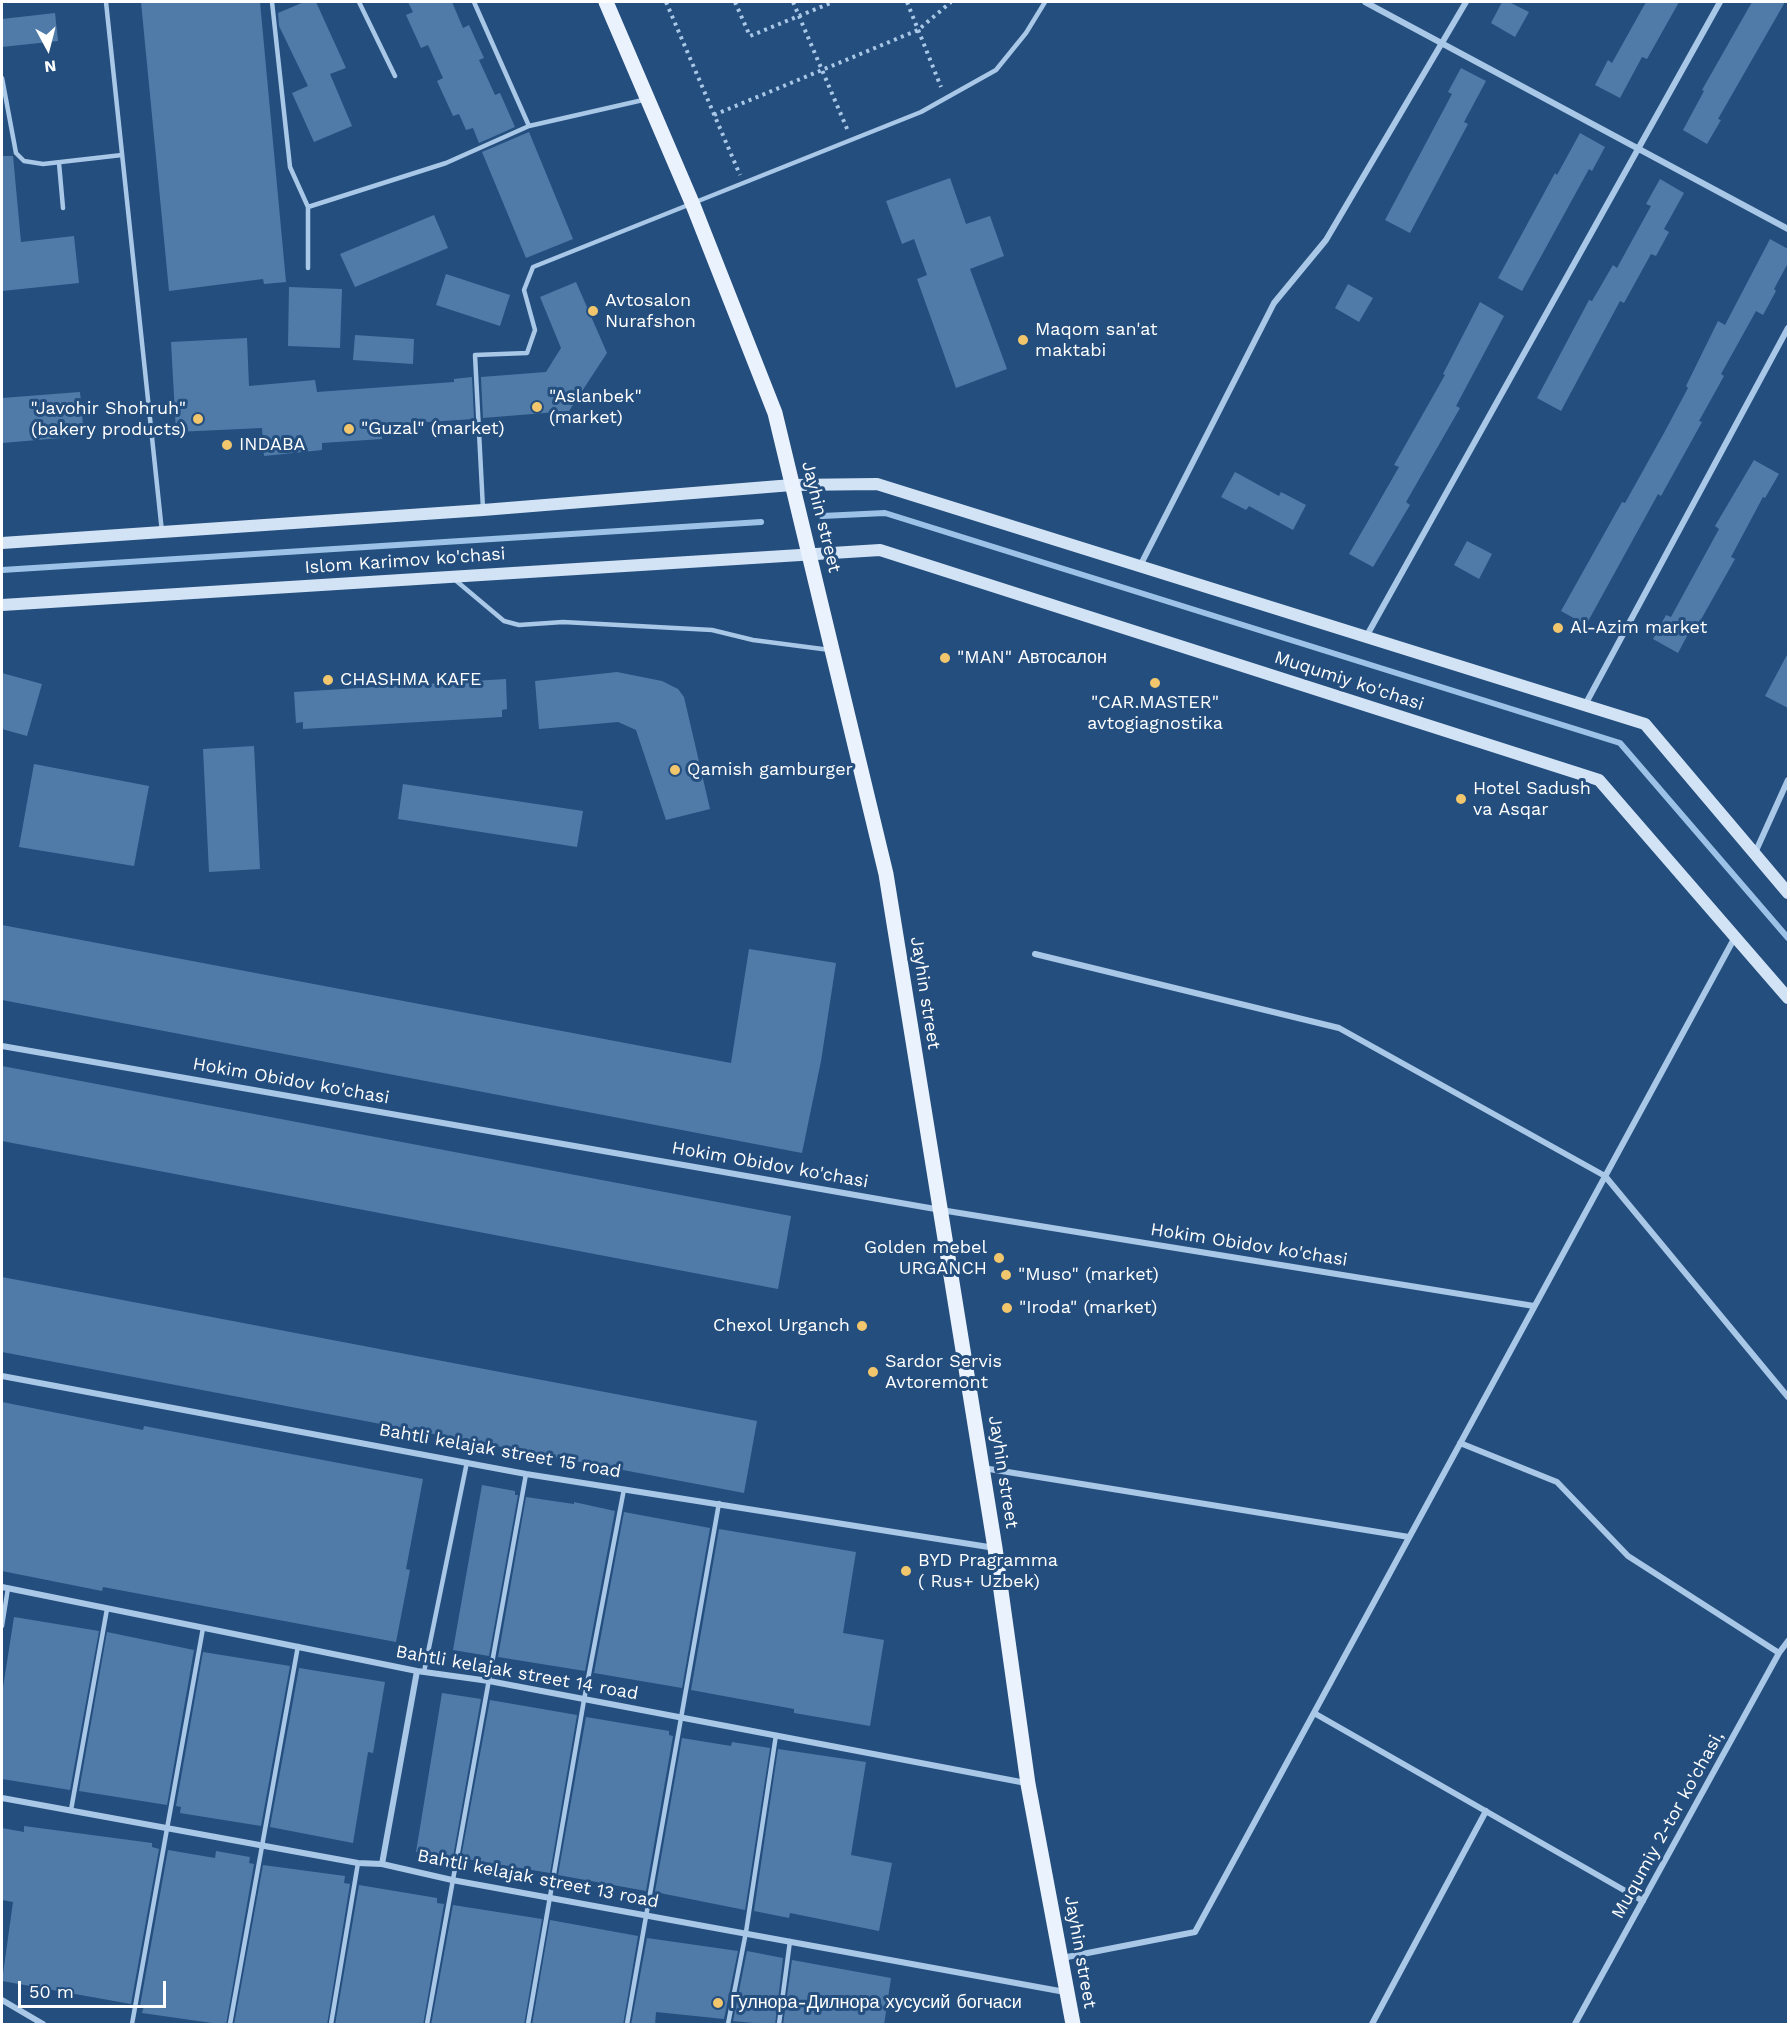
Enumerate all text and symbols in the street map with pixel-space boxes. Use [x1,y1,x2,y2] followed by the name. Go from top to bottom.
[18,18,78,78] north arrow
[43,56,57,77] text: N
[605,290,696,332] place label: Avtosalon Nurafshon
[586,304,600,318] marker: Avtosalon Nurafshon
[1035,319,1158,362] place label: Maqom san'at maktabi
[1016,333,1030,347] marker: Maqom san'at maktabi
[549,386,642,428] place label: "Aslanbek" (market)
[31,398,186,440] place label: "Javohir Shohruh" (bakery products)
[530,400,544,414] marker: "Aslanbek" (market)
[191,412,205,426] marker: "Javohir Shohruh" (bakery products)
[361,418,504,440] place label: "Guzal" (market)
[342,422,356,436] marker: "Guzal" (market)
[239,434,305,456] place label: INDABA
[220,438,234,452] marker: INDABA
[797,459,845,575] street label: Jayhin street
[304,543,506,579] street label: Islom Karimov ko'chasi
[1570,617,1707,639] place label: Al-Azim market
[1551,621,1565,635] marker: Al-Azim market
[957,647,1107,669] place label: "MAN" Автосалон
[1271,647,1427,715] street label: Muqumiy ko'chasi
[938,651,952,665] marker: "MAN" Автосалон
[340,669,482,691] place label: CHASHMA KAFE
[321,673,335,687] marker: CHASHMA KAFE
[1148,676,1162,690] marker: "CAR.MASTER" avtogiagnostika
[1087,692,1223,734] place label: "CAR.MASTER" avtogiagnostika
[687,759,853,781] place label: Qamish gamburger
[668,763,682,777] marker: Qamish gamburger
[1473,778,1591,820] place label: Hotel Sadush va Asqar
[1454,792,1468,806] marker: Hotel Sadush va Asqar
[905,935,945,1051] street label: Jayhin street
[191,1053,391,1109] street label: Hokim Obidov ko'chasi
[670,1137,870,1193] street label: Hokim Obidov ko'chasi
[1149,1219,1349,1271] street label: Hokim Obidov ko'chasi
[864,1237,987,1280] place label: Golden mebel URGANCH
[992,1251,1006,1265] marker: Golden mebel URGANCH
[1018,1264,1159,1286] place label: "Muso" (market)
[999,1268,1013,1282] marker: "Muso" (market)
[1019,1297,1157,1319] place label: "Iroda" (market)
[1000,1301,1014,1315] marker: "Iroda" (market)
[713,1315,850,1337] place label: Chexol Urganch
[855,1319,869,1333] marker: Chexol Urganch
[885,1351,1002,1394] place label: Sardor Servis Avtoremont
[866,1365,880,1379] marker: Sardor Servis Avtoremont
[983,1414,1023,1530] street label: Jayhin street
[377,1419,623,1483] street label: Bahtli kelajak street 15 road
[918,1550,1058,1592] place label: BYD Pragramma ( Rus+ Uzbek)
[899,1564,913,1578] marker: BYD Pragramma ( Rus+ Uzbek)
[394,1641,640,1705] street label: Bahtli kelajak street 14 road
[1607,1727,1729,1923] street label: Muqumiy 2-tor ko'chasi,
[415,1845,661,1913] street label: Bahtli kelajak street 13 road
[1059,1894,1101,2010] street label: Jayhin street
[21,1969,170,2007] scale bar
[29,1981,74,2002] text: 50 m
[730,1992,1022,2014] place label: Гулнора-Дилнора хусусий богчаси
[711,1996,725,2010] marker: Гулнора-Дилнора хусусий богчаси

